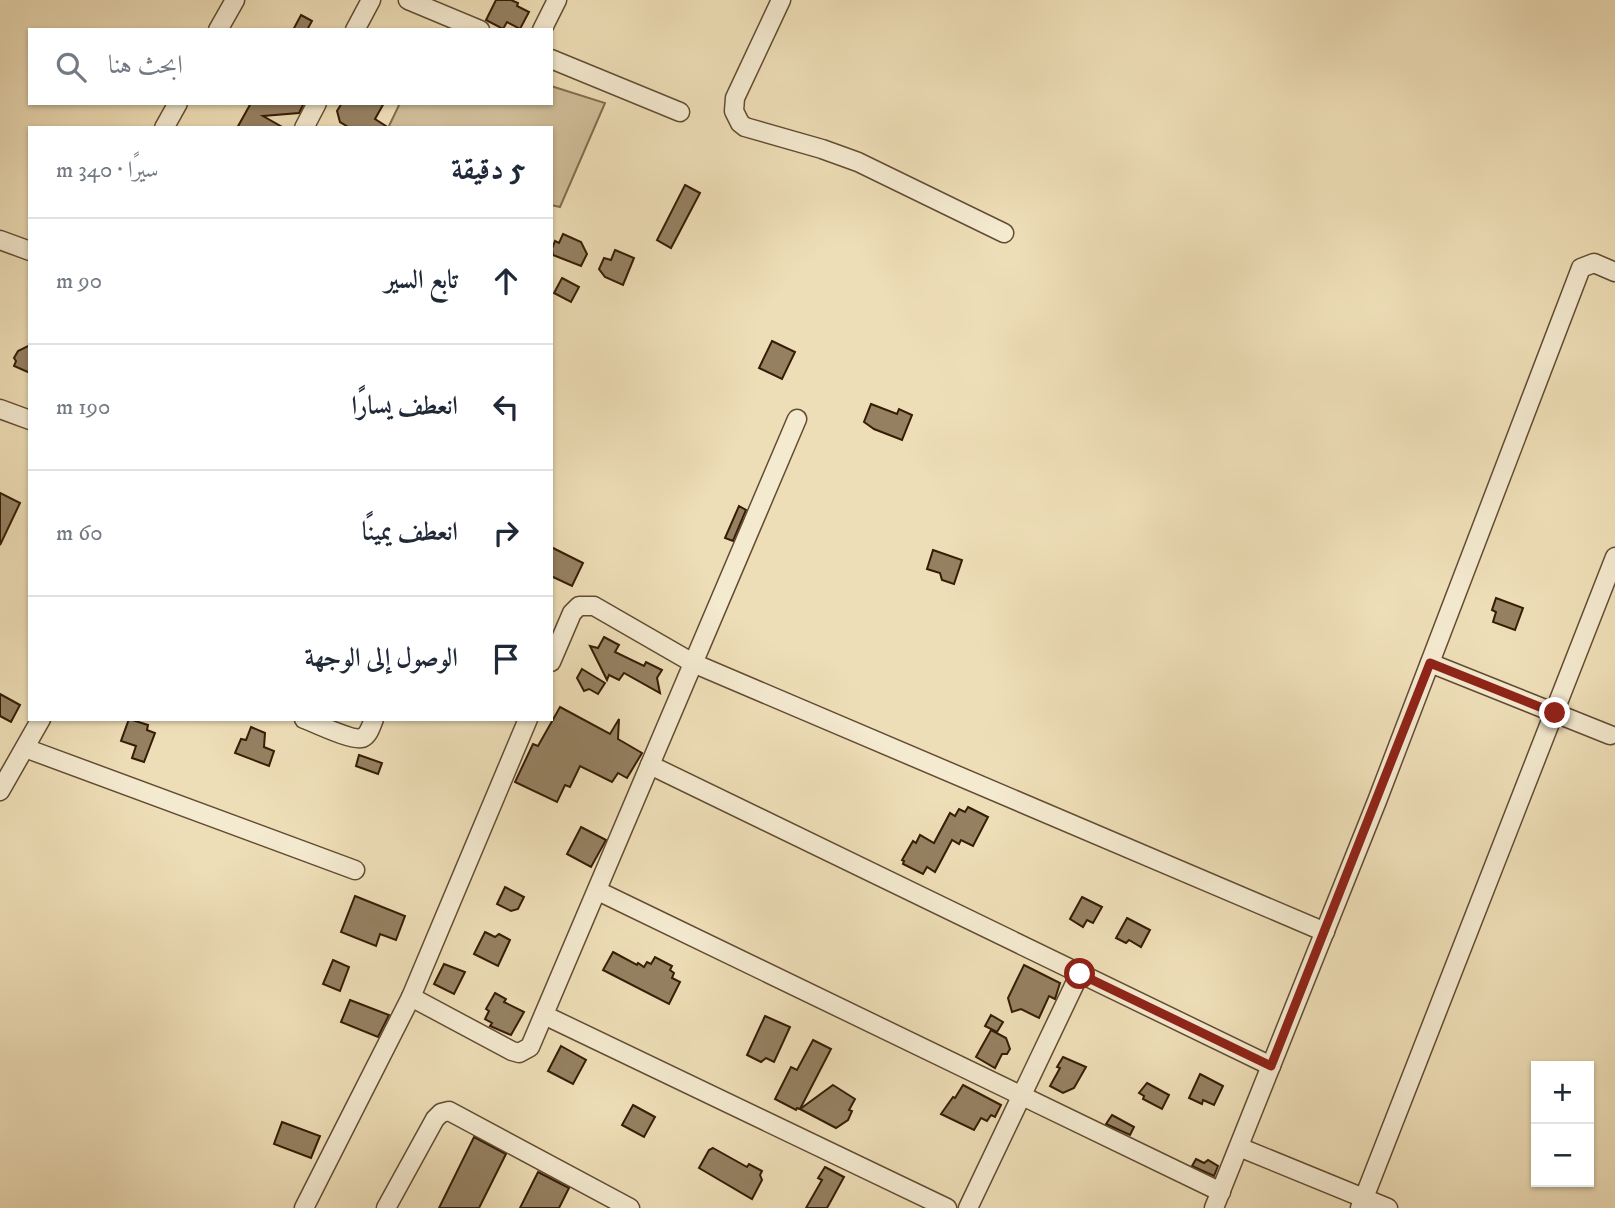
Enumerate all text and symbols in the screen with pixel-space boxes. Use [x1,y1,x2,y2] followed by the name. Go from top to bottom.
[28,28,553,105] search box
[52,48,90,86] icon: search
[108,49,183,82] text: ابحث هنا
[451,152,525,189] text: 5 دقيقة
[56,156,159,185] text: سيرًا · 340 m
[487,262,525,300] icon: ahead
[385,264,458,297] text: تابع السير
[56,267,102,296] text: 90 m
[487,388,525,426] icon: left
[351,390,458,423] text: انعطف يسارًا
[56,393,110,422] text: 190 m
[487,514,525,552] icon: right
[362,516,458,549] text: انعطف يمينًا
[56,519,103,548] text: 60 m
[487,640,525,678] icon: arrive
[304,642,458,675] text: الوصول إلى الوجهة
[1539,697,1570,728] route end
[1064,958,1095,989] route start
[1531,1061,1594,1187] map controls
[1531,1061,1594,1124] button: +
[1531,1124,1594,1187] button: −

